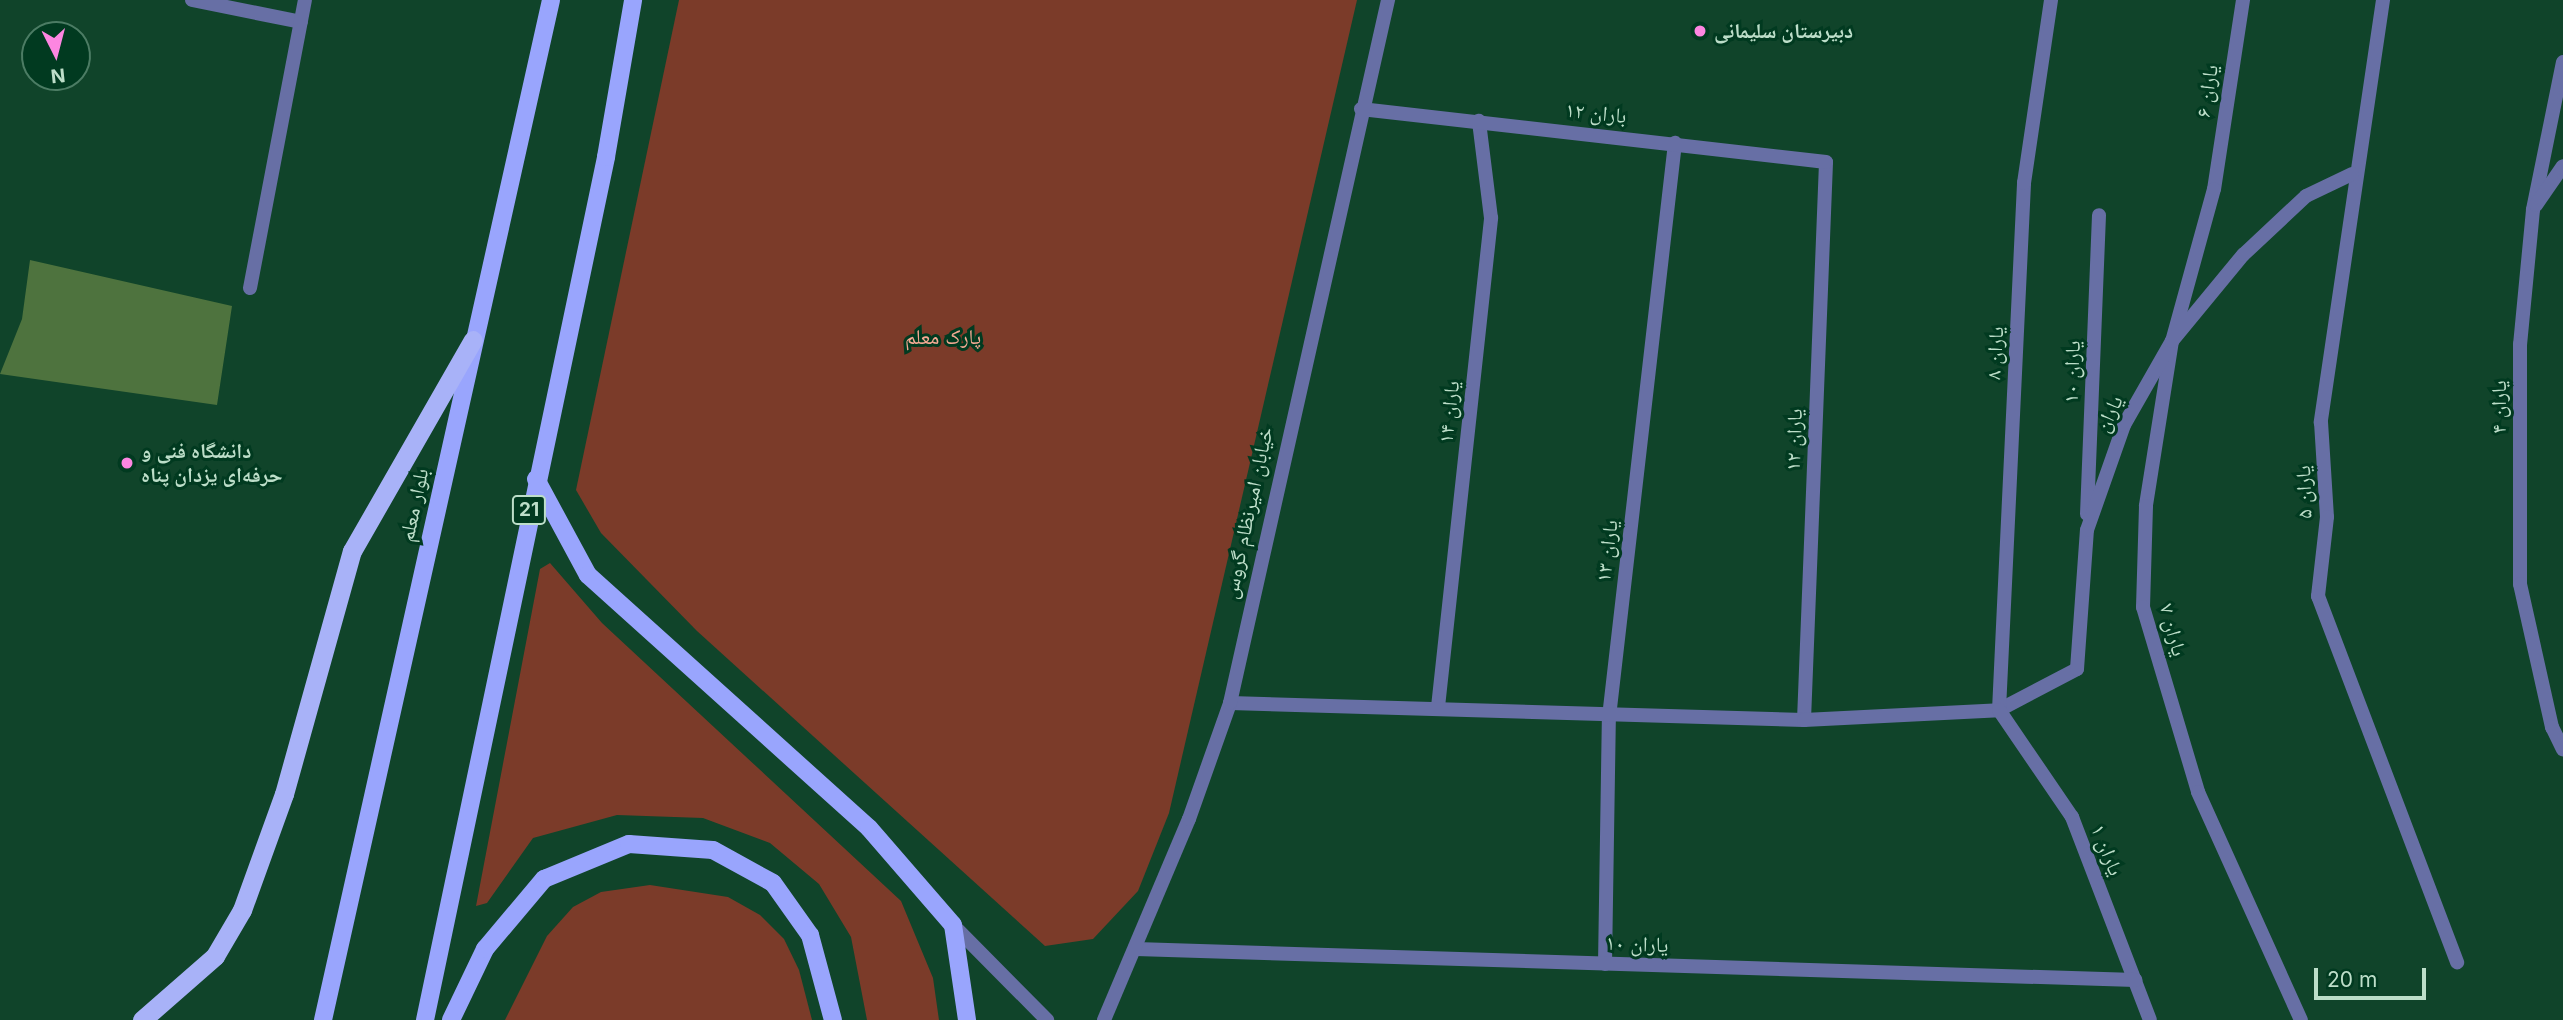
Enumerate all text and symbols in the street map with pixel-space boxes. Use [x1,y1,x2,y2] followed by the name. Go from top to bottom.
[1714,18,1853,44] place label: دبیرستان سلیمانی
[21,21,91,91] north arrow
[1692,23,1708,39] marker: دبیرستان سلیمانی
[50,63,66,88] text: N
[2190,63,2224,119] street label: یاران ۶
[1564,97,1628,129] street label: باران ۱۲
[905,324,981,350] park label: پارک معلم
[1981,326,2009,380] street label: یاران ۸
[2058,340,2086,404] street label: یاران ۱۰
[1433,380,1465,444] street label: یاران ۱۴
[2486,380,2512,434] street label: یاران ۴
[2090,391,2128,437] street label: یاران
[1780,408,1808,472] street label: یاران ۱۲
[1217,425,1279,601] street label: خیابان امیرنظام گروس
[141,438,283,488] place label: دانشگاه فنی و حرفه‌ای یزدان پناه
[119,455,135,471] marker: دانشگاه فنی و حرفه‌ای یزدان پناه
[2290,465,2318,519] street label: یاران ۵
[394,466,434,544] street label: بلوار معلم
[512,495,546,526] road number: 21
[1591,518,1623,584] street label: یاران ۱۳
[2154,601,2192,659] street label: یاران ۷
[2085,821,2129,879] street label: یاران ۱
[1605,930,1669,958] street label: یاران ۱۰
[2318,954,2430,998] scale bar
[2327,967,2377,992] text: 20 m

